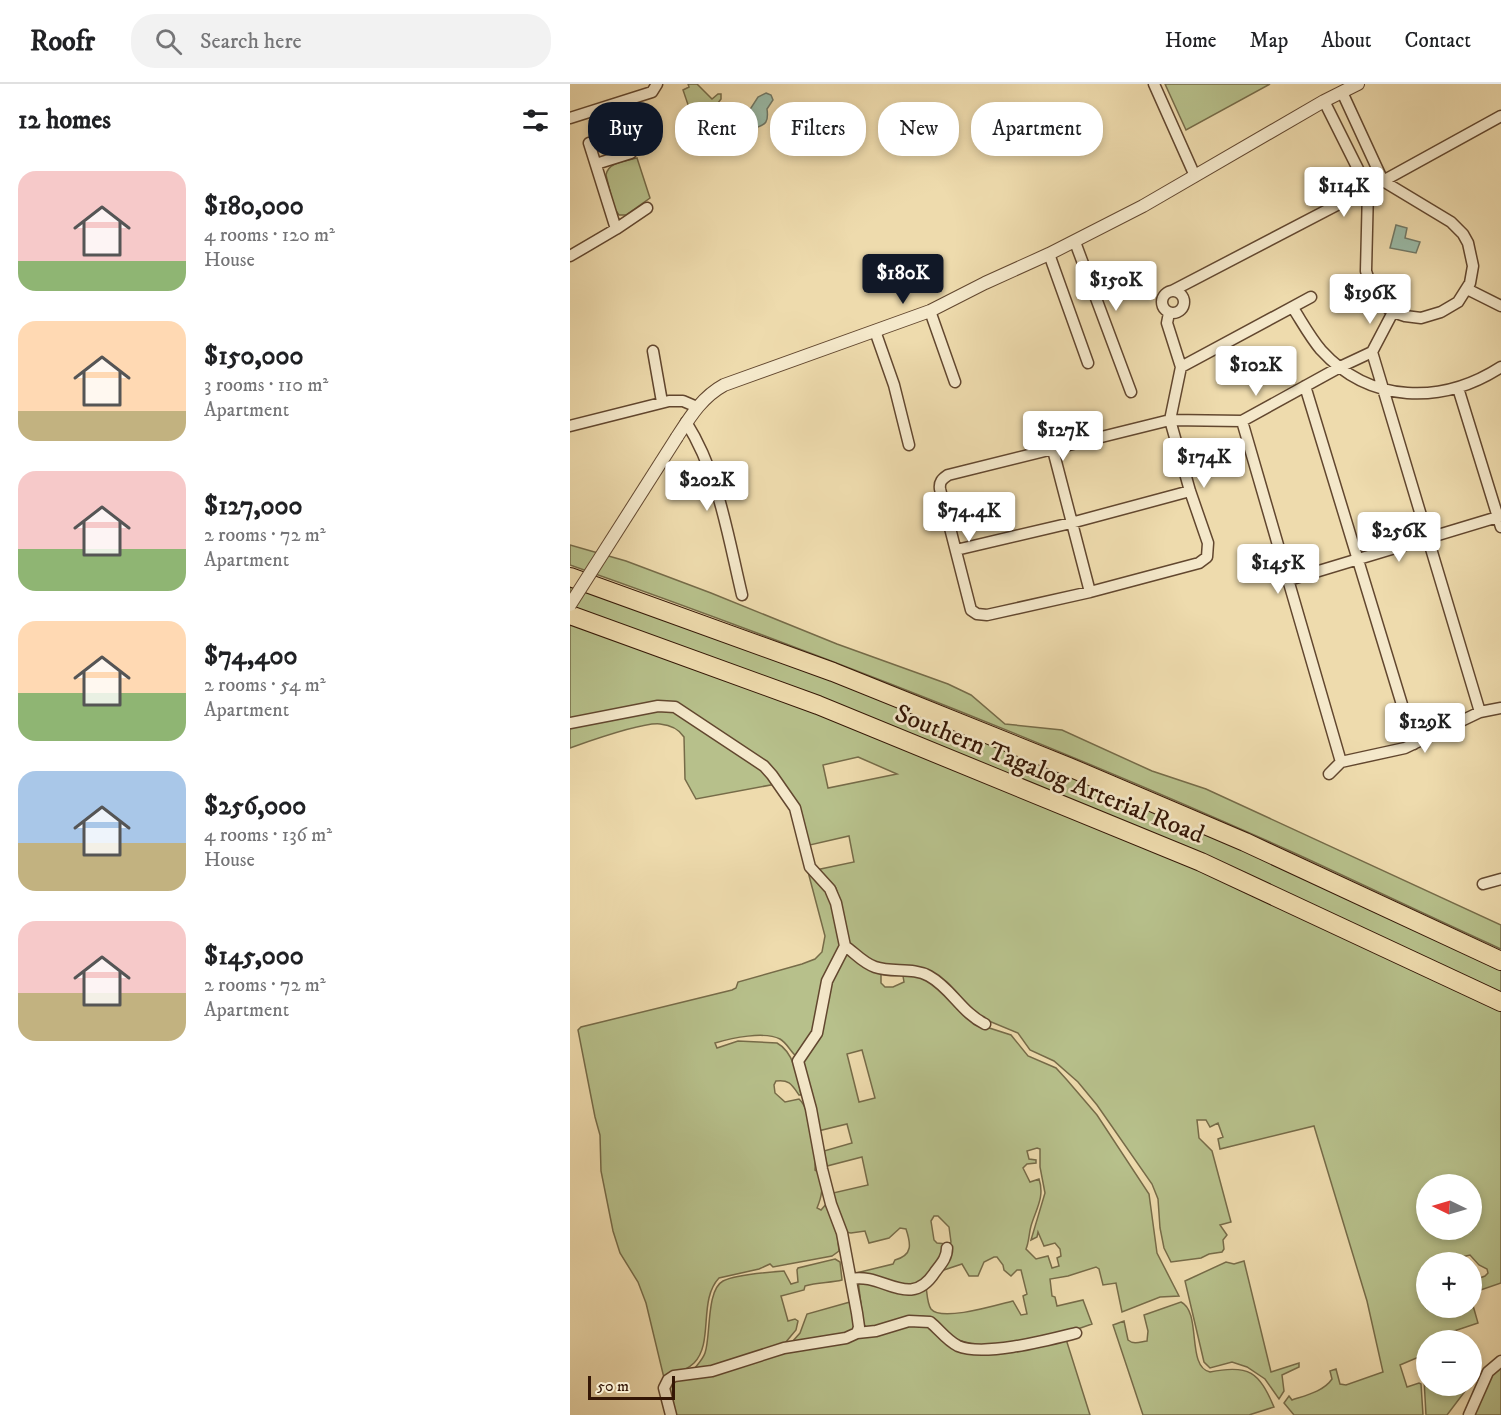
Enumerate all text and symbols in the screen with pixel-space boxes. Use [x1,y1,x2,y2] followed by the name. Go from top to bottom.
[131,14,551,68] search box
[30,24,95,59] text: Roofr
[152,25,185,58] icon: search
[200,28,302,55] text: Search here
[1165,28,1217,54] text: Home
[1250,28,1288,54] text: Map
[1321,28,1372,54] text: About
[1405,28,1471,54] text: Contact
[588,102,663,156] chip: Buy
[675,102,758,156] chip: Rent
[770,102,866,156] chip: Filters
[878,102,959,156] chip: New
[971,102,1103,156] chip: Apartment
[18,104,111,137] text: 12 homes
[519,104,552,137] icon: filters
[1302,167,1386,218] pin: $114K
[1318,174,1370,199] text: $114K
[204,190,304,223] text: $180,000
[66,195,138,267] icon: home
[204,223,335,248] text: 4 rooms · 120 m²
[204,248,255,273] text: House
[861,254,945,305] pin: $180K
[876,261,930,286] text: $180K
[1074,261,1158,312] pin: $150K
[1090,268,1142,293] text: $150K
[1328,274,1412,325] pin: $196K
[1344,281,1396,306] text: $196K
[204,340,303,373] text: $150,000
[66,345,138,417] icon: home
[1214,346,1298,397] pin: $102K
[1230,353,1282,378] text: $102K
[204,373,328,398] text: 3 rooms · 110 m²
[204,398,289,423] text: Apartment
[1021,411,1105,462] pin: $127K
[1037,418,1089,443] text: $127K
[1162,438,1246,489] pin: $174K
[1177,445,1231,470] text: $174K
[665,461,749,512] pin: $202K
[679,468,735,493] text: $202K
[204,490,302,523] text: $127,000
[920,492,1018,543] pin: $74.4K
[66,495,138,567] icon: home
[937,499,1001,524] text: $74.4K
[1357,512,1441,563] pin: $256K
[1371,519,1427,544] text: $256K
[204,523,326,548] text: 2 rooms · 72 m²
[1236,544,1320,595] pin: $145K
[204,548,289,573] text: Apartment
[1251,551,1305,576] text: $145K
[204,640,298,673] text: $74,400
[66,645,138,717] icon: home
[204,673,326,698] text: 2 rooms · 54 m²
[890,697,1209,852] street label: Southern Tagalog Arterial Road
[204,698,289,723] text: Apartment
[1383,703,1467,754] pin: $129K
[1399,710,1451,735] text: $129K
[204,790,306,823] text: $256,000
[66,795,138,867] icon: home
[204,823,332,848] text: 4 rooms · 136 m²
[204,848,255,873] text: House
[204,940,304,973] text: $145,000
[66,945,138,1017] icon: home
[204,973,326,998] text: 2 rooms · 72 m²
[204,998,289,1023] text: Apartment
[1416,1174,1482,1240] north arrow
[1416,1174,1482,1396] map controls
[1416,1252,1482,1318] button: +
[1416,1330,1482,1396] button: −
[588,1373,675,1400] scale bar
[597,1376,629,1396] text: 50 m

